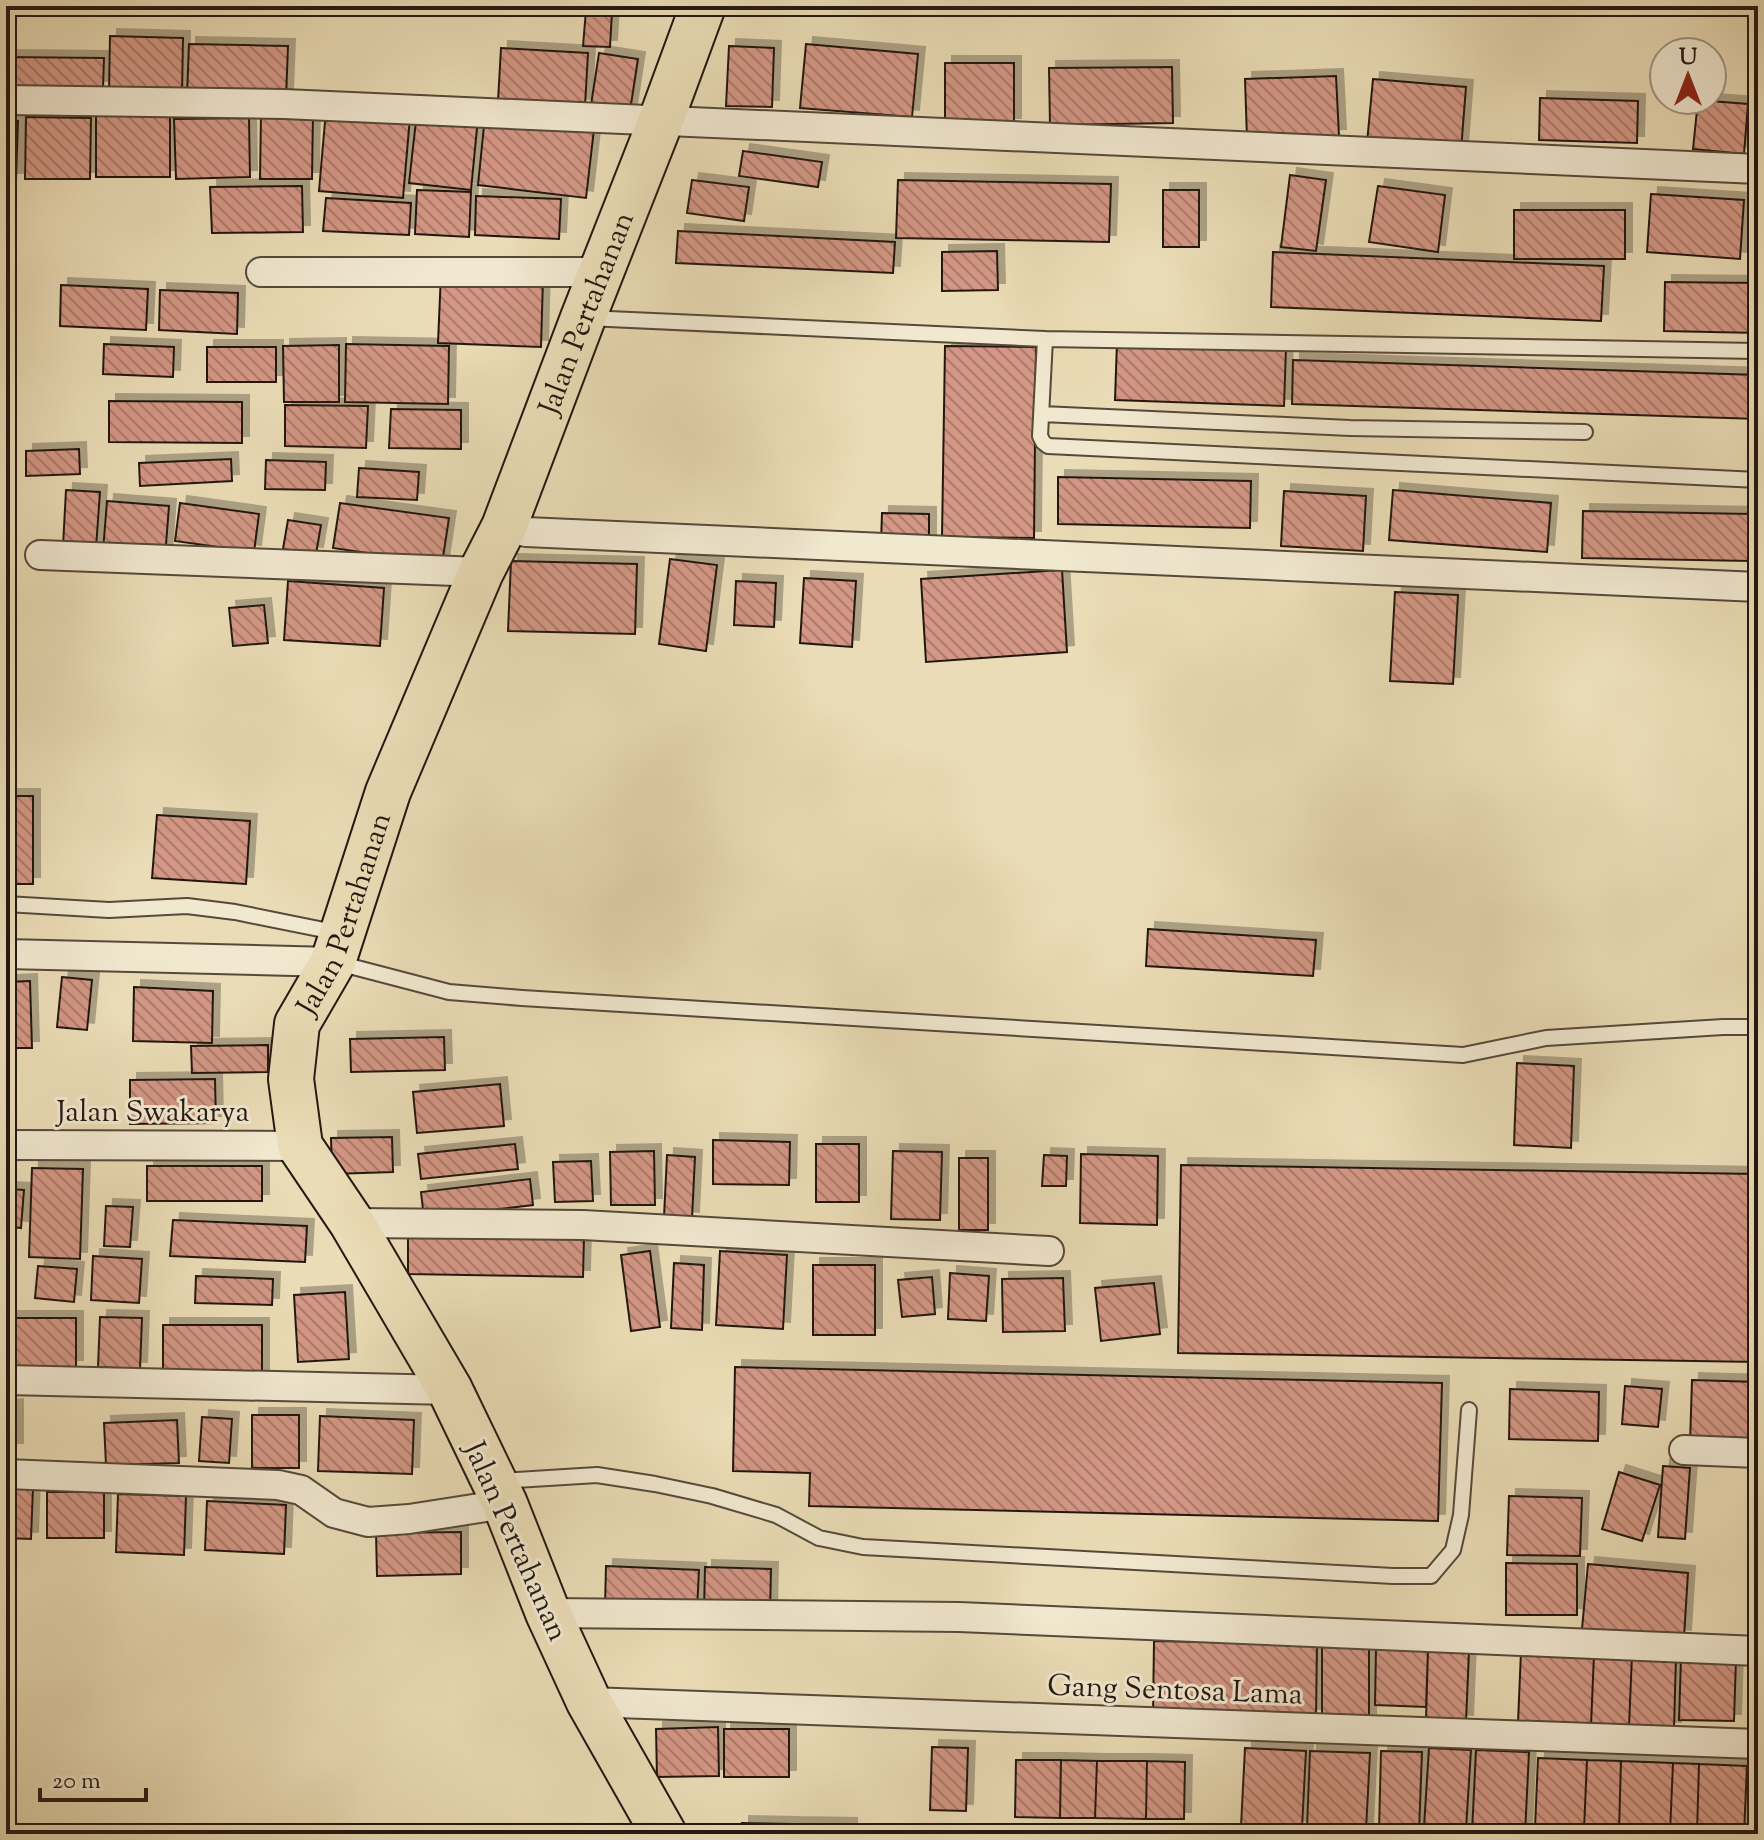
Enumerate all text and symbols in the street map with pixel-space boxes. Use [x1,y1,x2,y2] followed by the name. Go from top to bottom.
[1648,36,1728,116] north arrow
[1679,43,1697,75] text: U
[529,206,647,423] street label: Jalan Pertahanan
[286,807,404,1026] street label: Jalan Pertahanan
[55,1092,250,1135] street label: Jalan Swakarya
[451,1433,578,1649] street label: Jalan Pertahanan
[1047,1666,1303,1717] street label: Gang Sentosa Lama
[40,1752,146,1802] scale bar
[52,1765,101,1799] text: 20 m

